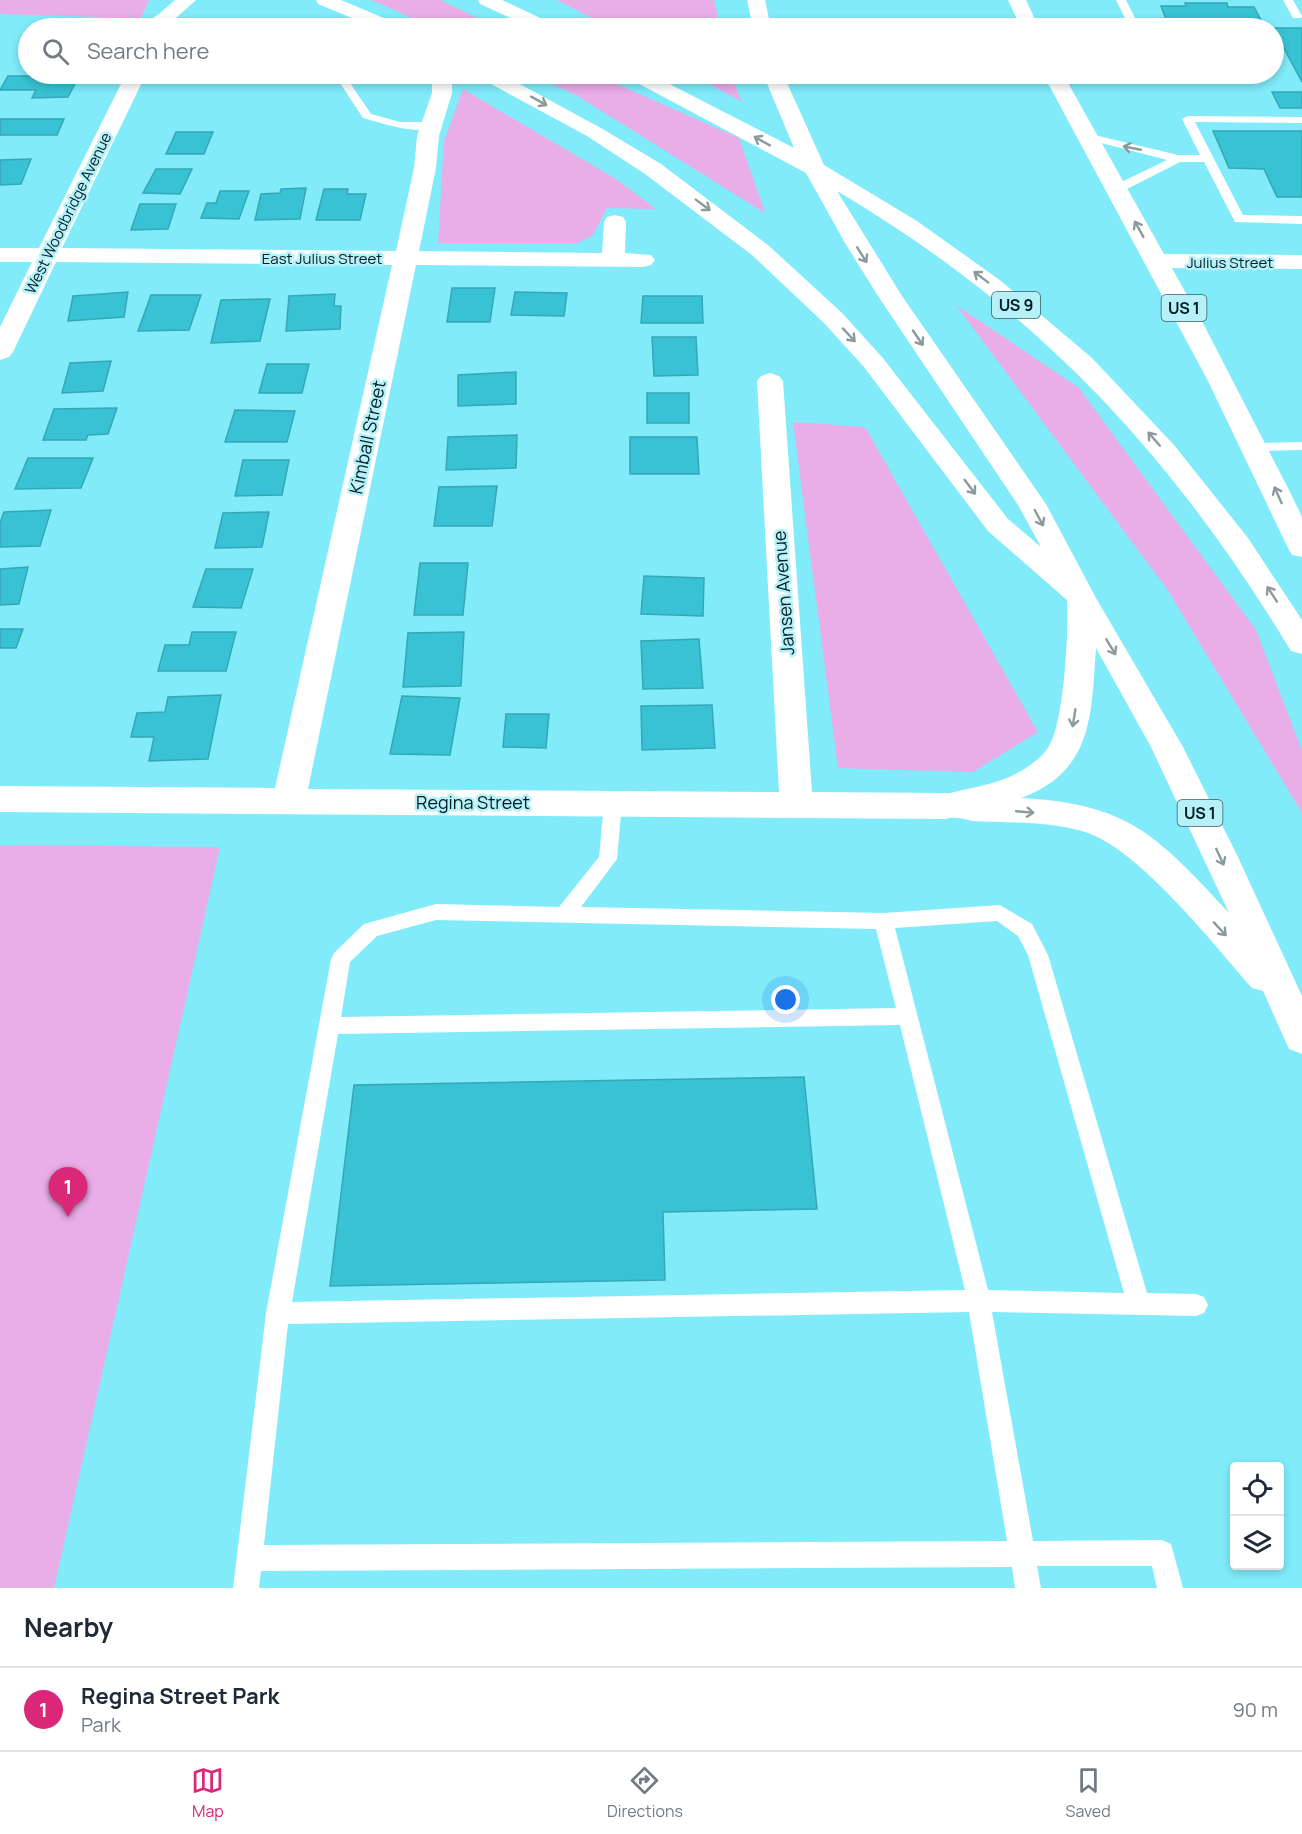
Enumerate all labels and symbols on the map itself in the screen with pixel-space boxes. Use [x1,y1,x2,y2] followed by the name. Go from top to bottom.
[530,95,547,107] one-way arrow
[20,129,116,297] street label: West Woodbridge Avenue
[754,135,771,147] one-way arrow
[1123,142,1142,153] one-way arrow
[695,199,711,212] one-way arrow
[1133,221,1145,238] one-way arrow
[856,246,868,263] one-way arrow
[262,248,382,269] street label: East Julius Street
[1187,252,1273,273] street label: Julius Street
[973,271,989,284] one-way arrow
[992,292,1040,318] road number: US 9
[1162,295,1206,321] road number: US 1
[842,327,856,342] one-way arrow
[912,330,924,346] one-way arrow
[343,378,391,496] street label: Kimball Street
[1147,432,1161,447] one-way arrow
[964,479,976,495] one-way arrow
[1272,486,1283,504] one-way arrow
[1034,508,1045,526] one-way arrow
[767,530,799,656] street label: Jansen Avenue
[1265,586,1277,603] one-way arrow
[1105,638,1117,655] one-way arrow
[1068,707,1079,727] one-way arrow
[416,790,530,814] street label: Regina Street
[1178,800,1222,826] road number: US 1
[1015,807,1035,818] one-way arrow
[1215,847,1227,865] one-way arrow
[1213,921,1227,936] one-way arrow
[771,985,800,1014] your location
[48,1168,88,1217] pin: 1

